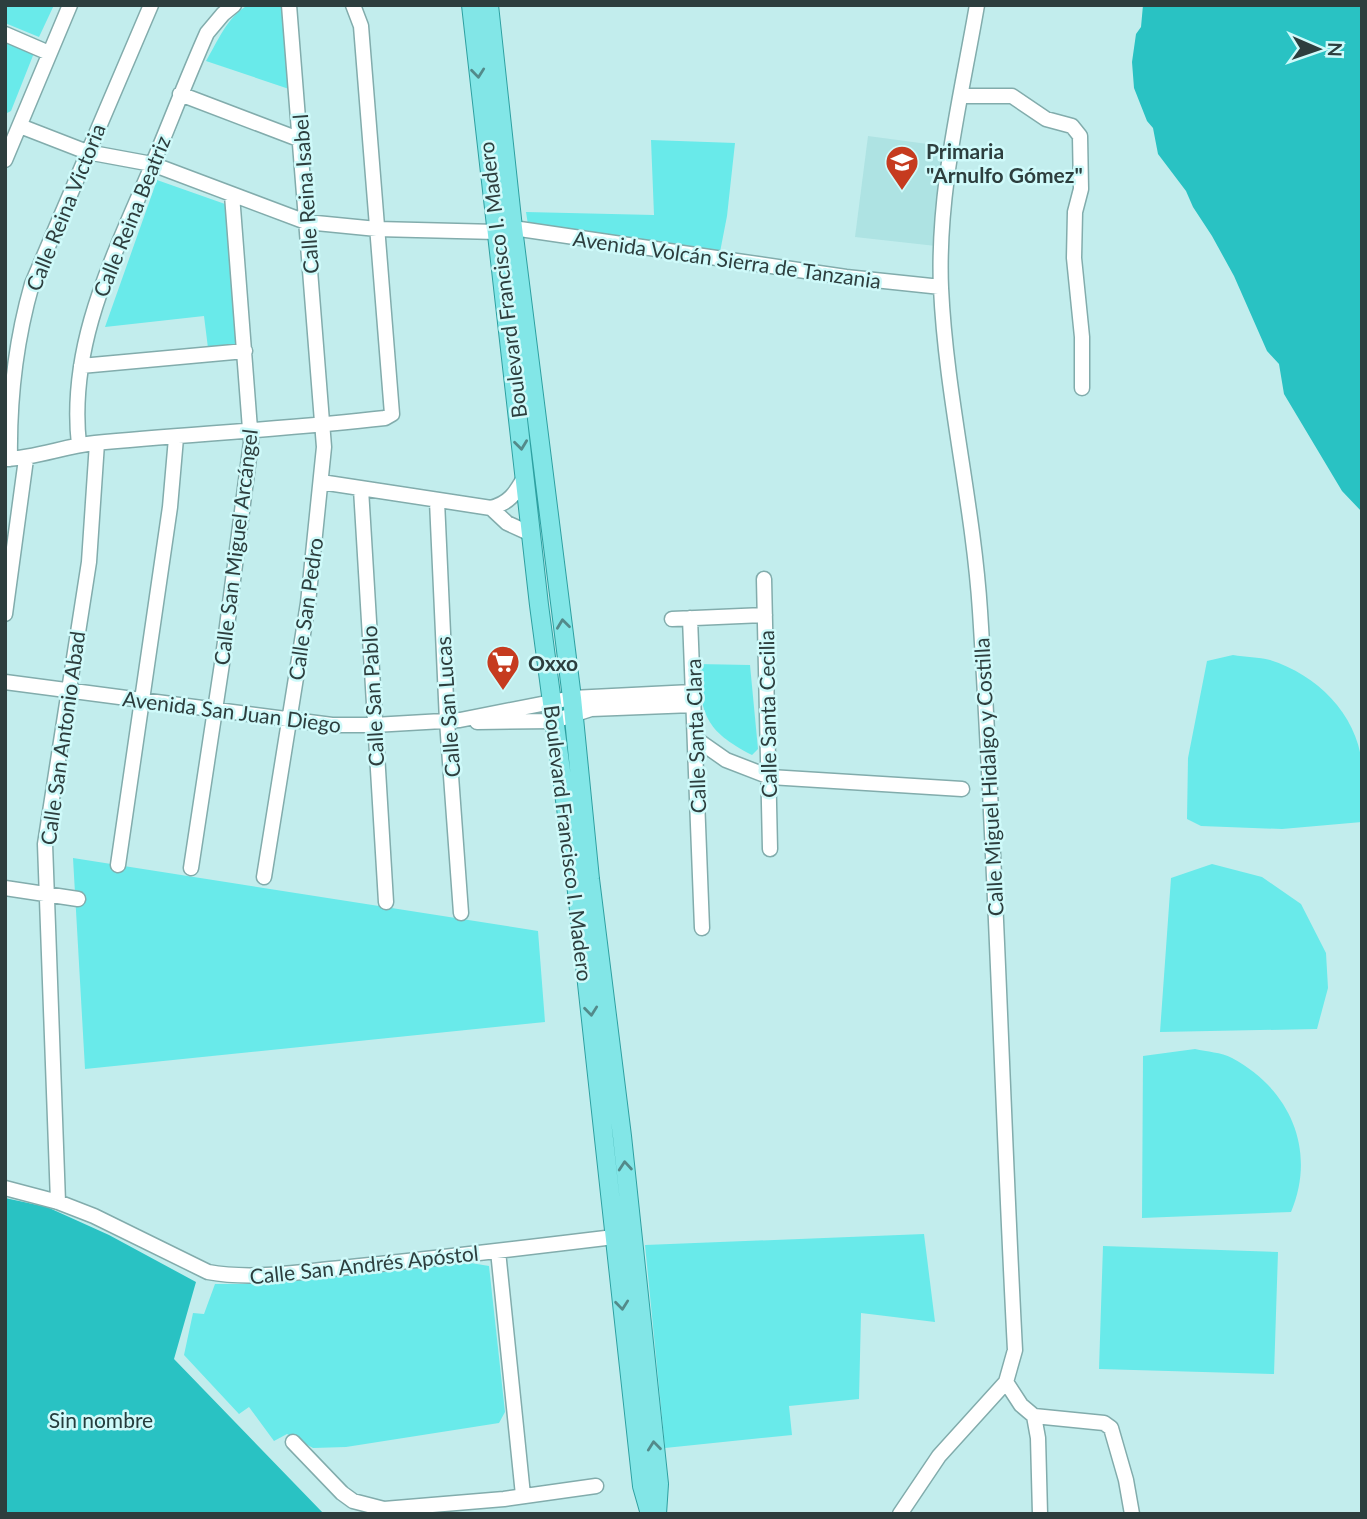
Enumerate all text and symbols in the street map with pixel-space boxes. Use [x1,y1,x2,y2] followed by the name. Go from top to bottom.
[1283,14,1353,84] north arrow
[1324,42,1347,57] text: N
[471,67,486,79] one-way arrow
[287,113,323,275] street label: Calle Reina Isabel
[20,120,110,294] street label: Calle Reina Victoria
[87,132,175,300] street label: Calle Reina Beatriz
[926,138,1083,187] place label: Primaria "Arnulfo Gómez"
[473,140,531,419] street label: Boulevard Francisco I. Madero
[883,143,921,192] school or university icon: Primaria "Arnulfo Gómez"
[571,225,883,293] street label: Avenida Volcán Sierra de Tanzania
[208,428,262,666] street label: Calle San Miguel Arcángel
[513,439,528,451] one-way arrow
[283,536,327,682] street label: Calle San Pedro
[555,618,570,630] one-way arrow
[356,625,388,767] street label: Calle San Pablo
[35,630,89,846] street label: Calle San Antonio Abad
[753,630,781,798] street label: Calle Santa Cecilia
[430,636,464,778] street label: Calle San Lucas
[968,637,1008,917] street label: Calle Miguel Hidalgo y Costilla
[484,643,522,692] supermarket icon: Oxxo
[528,650,578,675] place label: Oxxo
[680,658,710,814] street label: Calle Santa Clara
[121,685,343,737] street label: Avenida San Juan Diego
[540,704,598,983] street label: Boulevard Francisco I. Madero
[583,1006,598,1017] one-way arrow
[618,1160,633,1171] one-way arrow
[248,1240,480,1288] street label: Calle San Andrés Apóstol
[614,1299,629,1310] one-way arrow
[49,1407,153,1432] park label: Sin nombre
[647,1440,662,1452] one-way arrow

